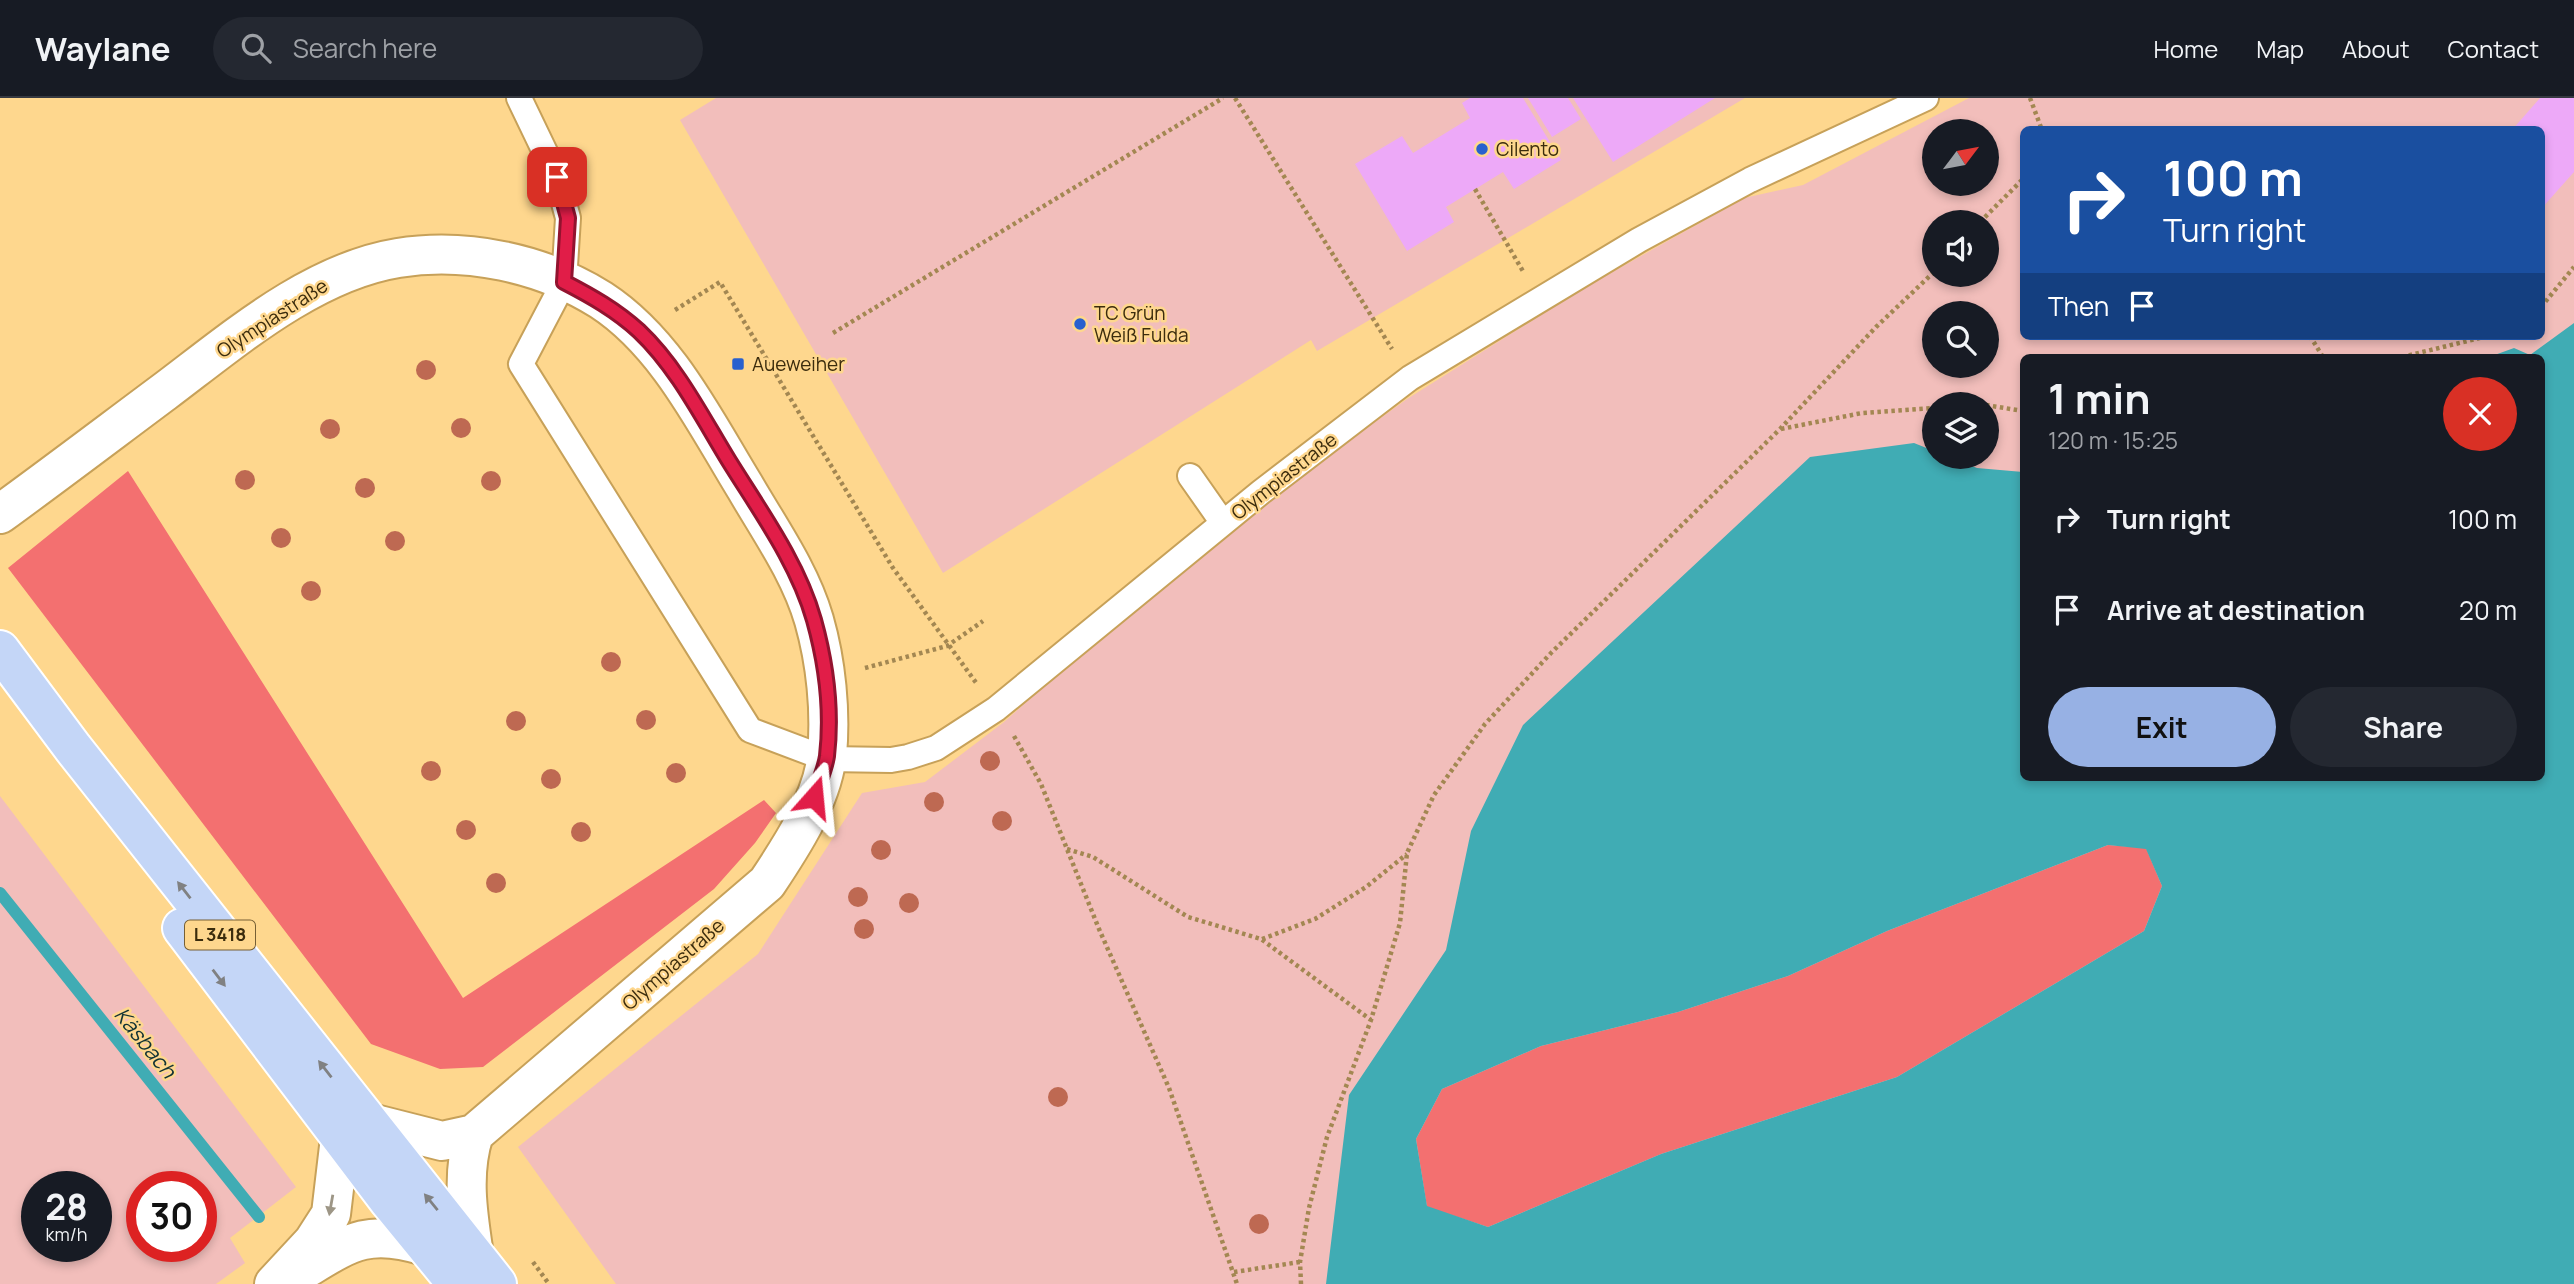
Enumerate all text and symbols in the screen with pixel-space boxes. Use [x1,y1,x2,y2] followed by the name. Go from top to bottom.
[213,17,703,80] search box
[35,26,171,71] text: Waylane
[237,29,275,67] icon: search
[293,30,437,66] text: Search here
[2153,32,2218,65] text: Home
[2256,32,2304,65] text: Map
[2342,32,2410,65] text: About
[2448,32,2539,65] text: Contact
[1922,119,1998,196] north arrow
[1922,119,1999,469] map controls
[1496,136,1559,162] place label: Cilento
[1474,141,1490,157] marker: Cilento
[2163,144,2303,211] text: 100 m
[527,147,587,207] pin
[2048,154,2139,245] icon: right
[538,158,576,196] icon: arrive
[2163,208,2306,252] text: Turn right
[1922,210,1999,287] button: sound
[211,272,333,364] street label: Olympiastraße
[2123,287,2161,325] icon: arrive
[2048,288,2109,324] text: Then
[1094,300,1188,348] place label: TC Grün Weiß Fulda
[1922,301,1999,378] button: search
[1072,316,1088,332] marker: TC Grün Weiß Fulda
[752,351,845,377] place label: Aueweiher
[730,356,746,372] marker: Aueweiher
[2048,369,2151,427] text: 1 min
[2443,377,2517,451] button: close
[1922,392,1999,469] button: layers
[2048,424,2178,456] text: 120 m · 15:25
[1226,426,1342,526] street label: Olympiastraße
[2048,500,2086,538] icon: right
[2107,501,2231,537] text: Turn right
[2448,501,2517,537] text: 100 m
[2048,591,2086,629] icon: arrive
[2107,592,2365,628] text: Arrive at destination
[2459,592,2517,628] text: 20 m
[2048,687,2276,767] button: Exit
[2290,687,2517,767] button: Share
[777,760,851,834] position arrow
[177,881,192,899] one-way arrow
[616,912,730,1016] street label: Olympiastraße
[185,920,255,950] road number: L 3418
[212,969,226,987] one-way arrow
[109,1001,184,1085] water label: Käsbach
[318,1060,333,1077] one-way arrow
[126,1171,217,1262] speed limit sign: 30
[45,1183,88,1231] text: 28
[424,1193,439,1210] one-way arrow
[325,1194,336,1216] one-way arrow
[46,1222,87,1246] text: km/h

